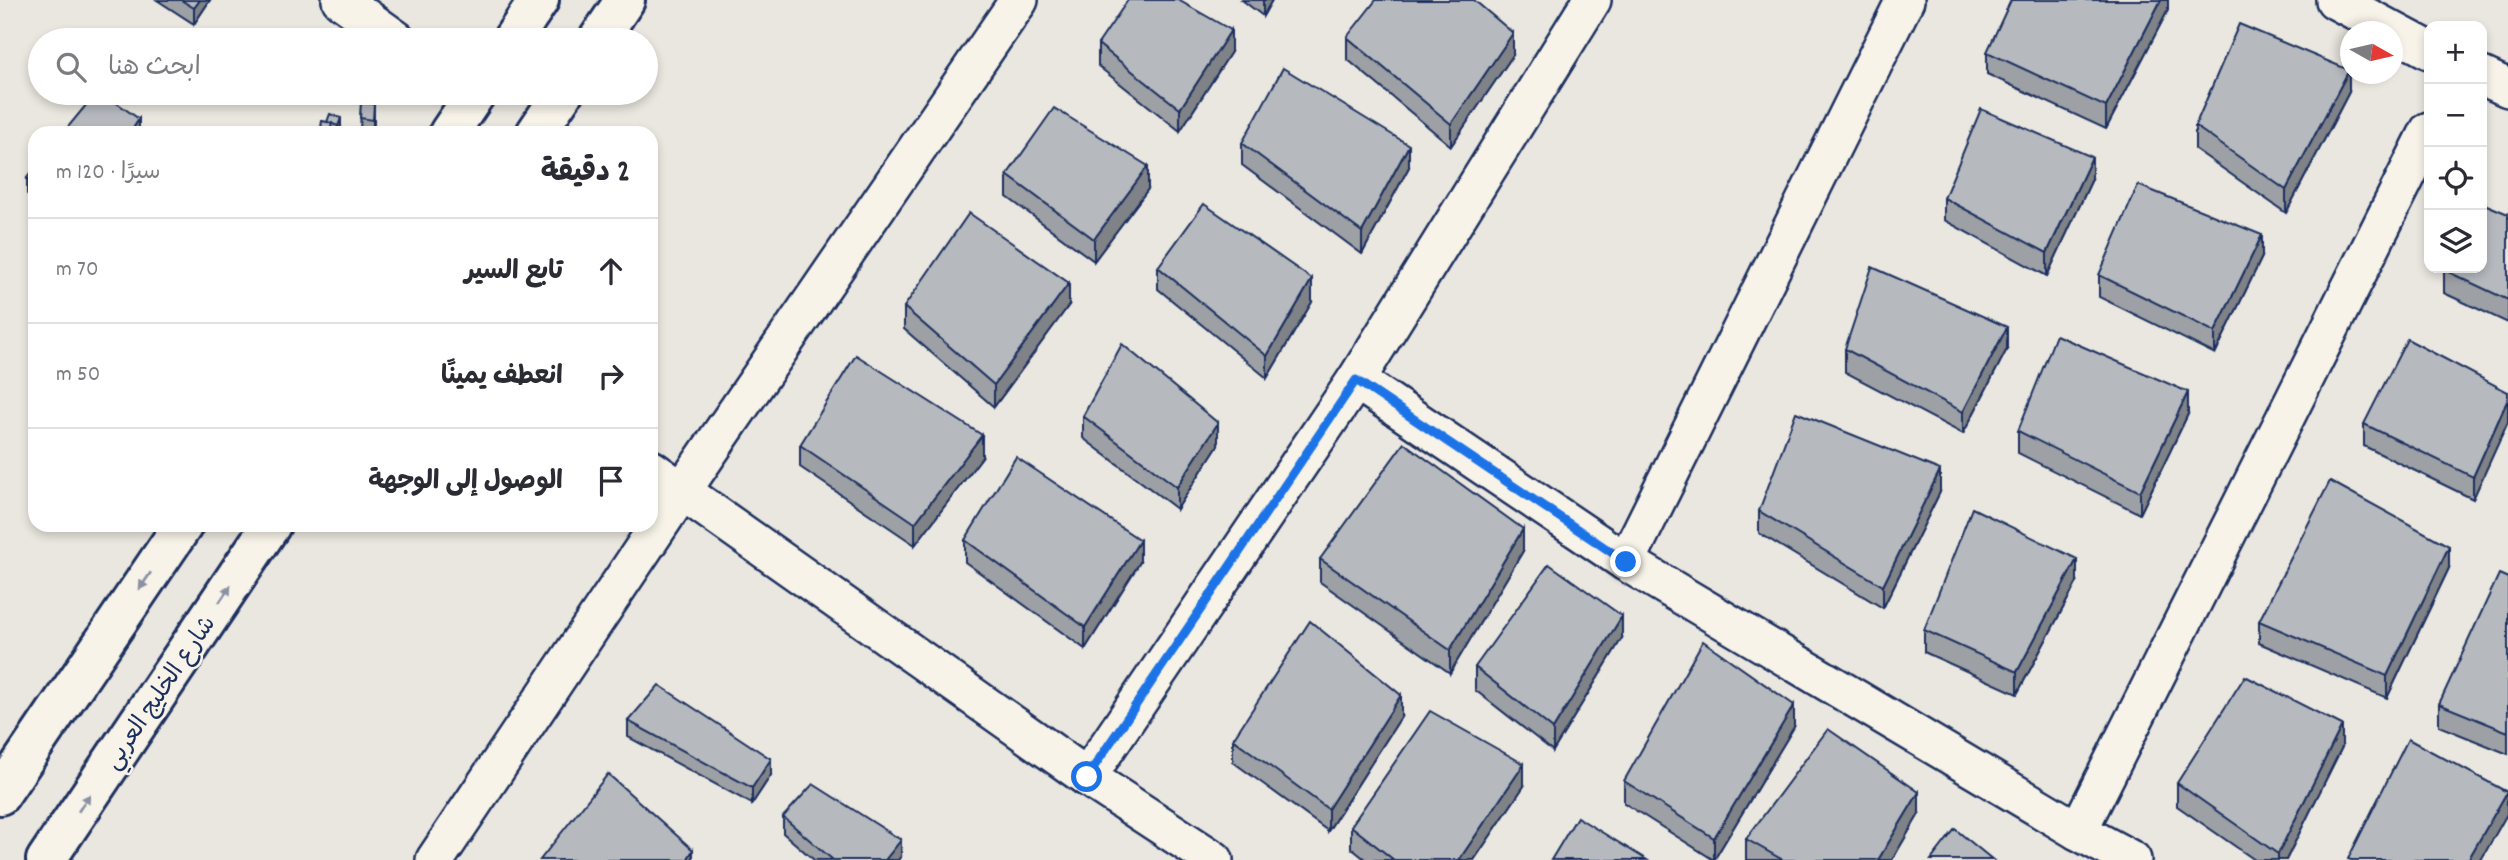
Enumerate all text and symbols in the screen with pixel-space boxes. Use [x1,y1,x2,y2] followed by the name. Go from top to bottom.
[2340,21,2403,84] north arrow
[2424,21,2487,273] map controls
[2424,21,2487,84] button: +
[28,28,658,105] search box
[52,48,90,86] icon: search
[108,50,201,87] text: ابحث هنا
[2424,84,2487,147] button: −
[2424,147,2487,210] button: locate
[541,153,630,196] text: 2 دقيقة
[56,157,161,190] text: سيرًا · 120 m
[2424,210,2487,273] button: layers
[592,252,630,290] icon: ahead
[56,254,98,287] text: 70 m
[464,254,563,291] text: تابع السير
[592,357,630,395] icon: right
[56,359,100,392] text: 50 m
[441,359,563,396] text: انعطف يمينًا
[592,462,630,500] icon: arrive
[368,464,563,501] text: الوصول إلى الوجهة
[1610,546,1641,577] route end
[139,572,152,591] one-way arrow
[218,585,231,604] one-way arrow
[97,610,227,778] street label: شارع الخليج العربي
[1071,761,1102,792] route start
[77,794,90,813] one-way arrow

